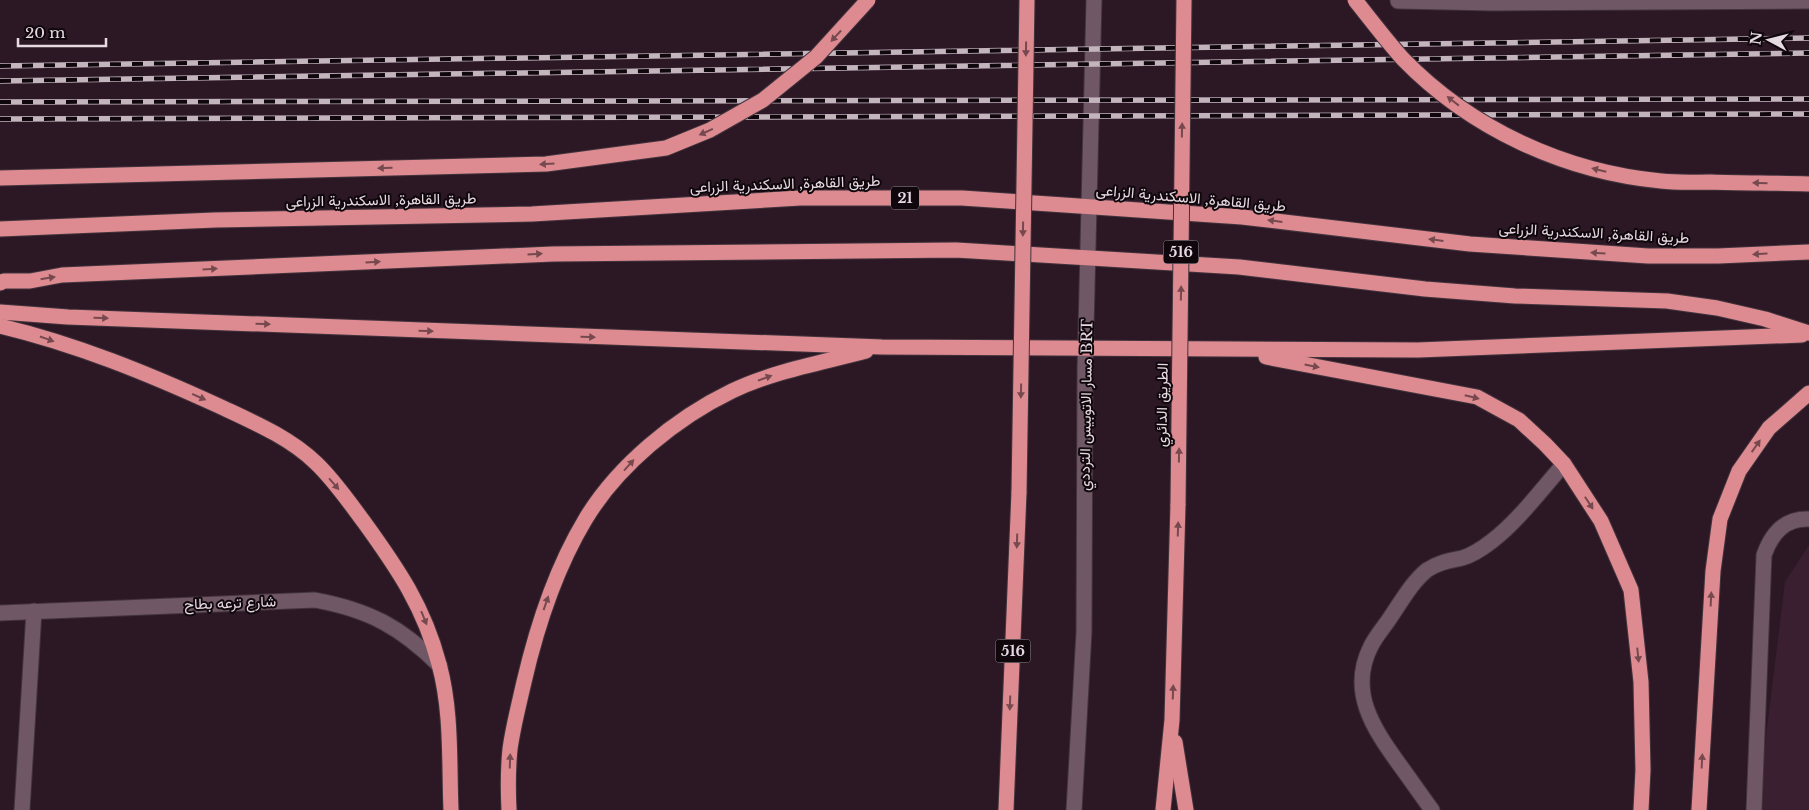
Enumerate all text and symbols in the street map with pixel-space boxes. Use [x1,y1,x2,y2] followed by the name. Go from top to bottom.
[18,15,105,47] scale bar
[1744,15,1794,65] north arrow
[25,23,65,42] text: 20 m
[830,30,842,42] one-way arrow
[1746,31,1766,46] text: N
[1022,41,1030,57] one-way arrow
[1447,96,1460,107] one-way arrow
[1178,122,1186,138] one-way arrow
[699,128,713,136] one-way arrow
[539,160,555,168] one-way arrow
[377,165,393,173] one-way arrow
[1591,166,1606,174] one-way arrow
[689,171,881,197] street label: طريق القاهرة, الاسكندرية الزراعى
[1752,179,1768,187] one-way arrow
[1095,180,1287,216] street label: طريق القاهرة, الاسكندرية الزراعى
[891,187,919,210] road number: 21
[286,188,477,212] street label: طريق القاهرة, الاسكندرية الزراعى
[1266,217,1282,225] one-way arrow
[1498,218,1690,248] street label: طريق القاهرة, الاسكندرية الزراعى
[1019,221,1027,237] one-way arrow
[1428,236,1444,244] one-way arrow
[1164,240,1198,264] road number: 516
[1590,248,1606,256] one-way arrow
[527,250,543,258] one-way arrow
[1752,250,1768,258] one-way arrow
[365,257,381,265] one-way arrow
[202,264,218,272] one-way arrow
[40,273,56,281] one-way arrow
[1177,285,1185,301] one-way arrow
[93,315,109,323] one-way arrow
[1075,319,1100,491] street label: مسار الاتوبيس الترددي BRT
[256,321,272,329] one-way arrow
[418,327,434,335] one-way arrow
[580,333,596,341] one-way arrow
[40,335,55,343] one-way arrow
[1305,362,1321,370] one-way arrow
[1151,363,1176,447] street label: الطريق الدائري
[757,374,772,381] one-way arrow
[1017,383,1025,399] one-way arrow
[1464,393,1479,401] one-way arrow
[192,394,206,402] one-way arrow
[1751,439,1761,453] one-way arrow
[1175,447,1183,463] one-way arrow
[624,459,635,472] one-way arrow
[328,477,339,490] one-way arrow
[1585,496,1594,510] one-way arrow
[1174,521,1182,537] one-way arrow
[1013,533,1021,549] one-way arrow
[184,591,277,616] street label: شارع ترعه بطاح
[1708,591,1716,607] one-way arrow
[543,596,550,611] one-way arrow
[420,611,428,625] one-way arrow
[996,640,1030,662] road number: 516
[1634,648,1642,664] one-way arrow
[1169,683,1177,699] one-way arrow
[1006,696,1014,712] one-way arrow
[506,753,514,769] one-way arrow
[1698,753,1706,769] one-way arrow

